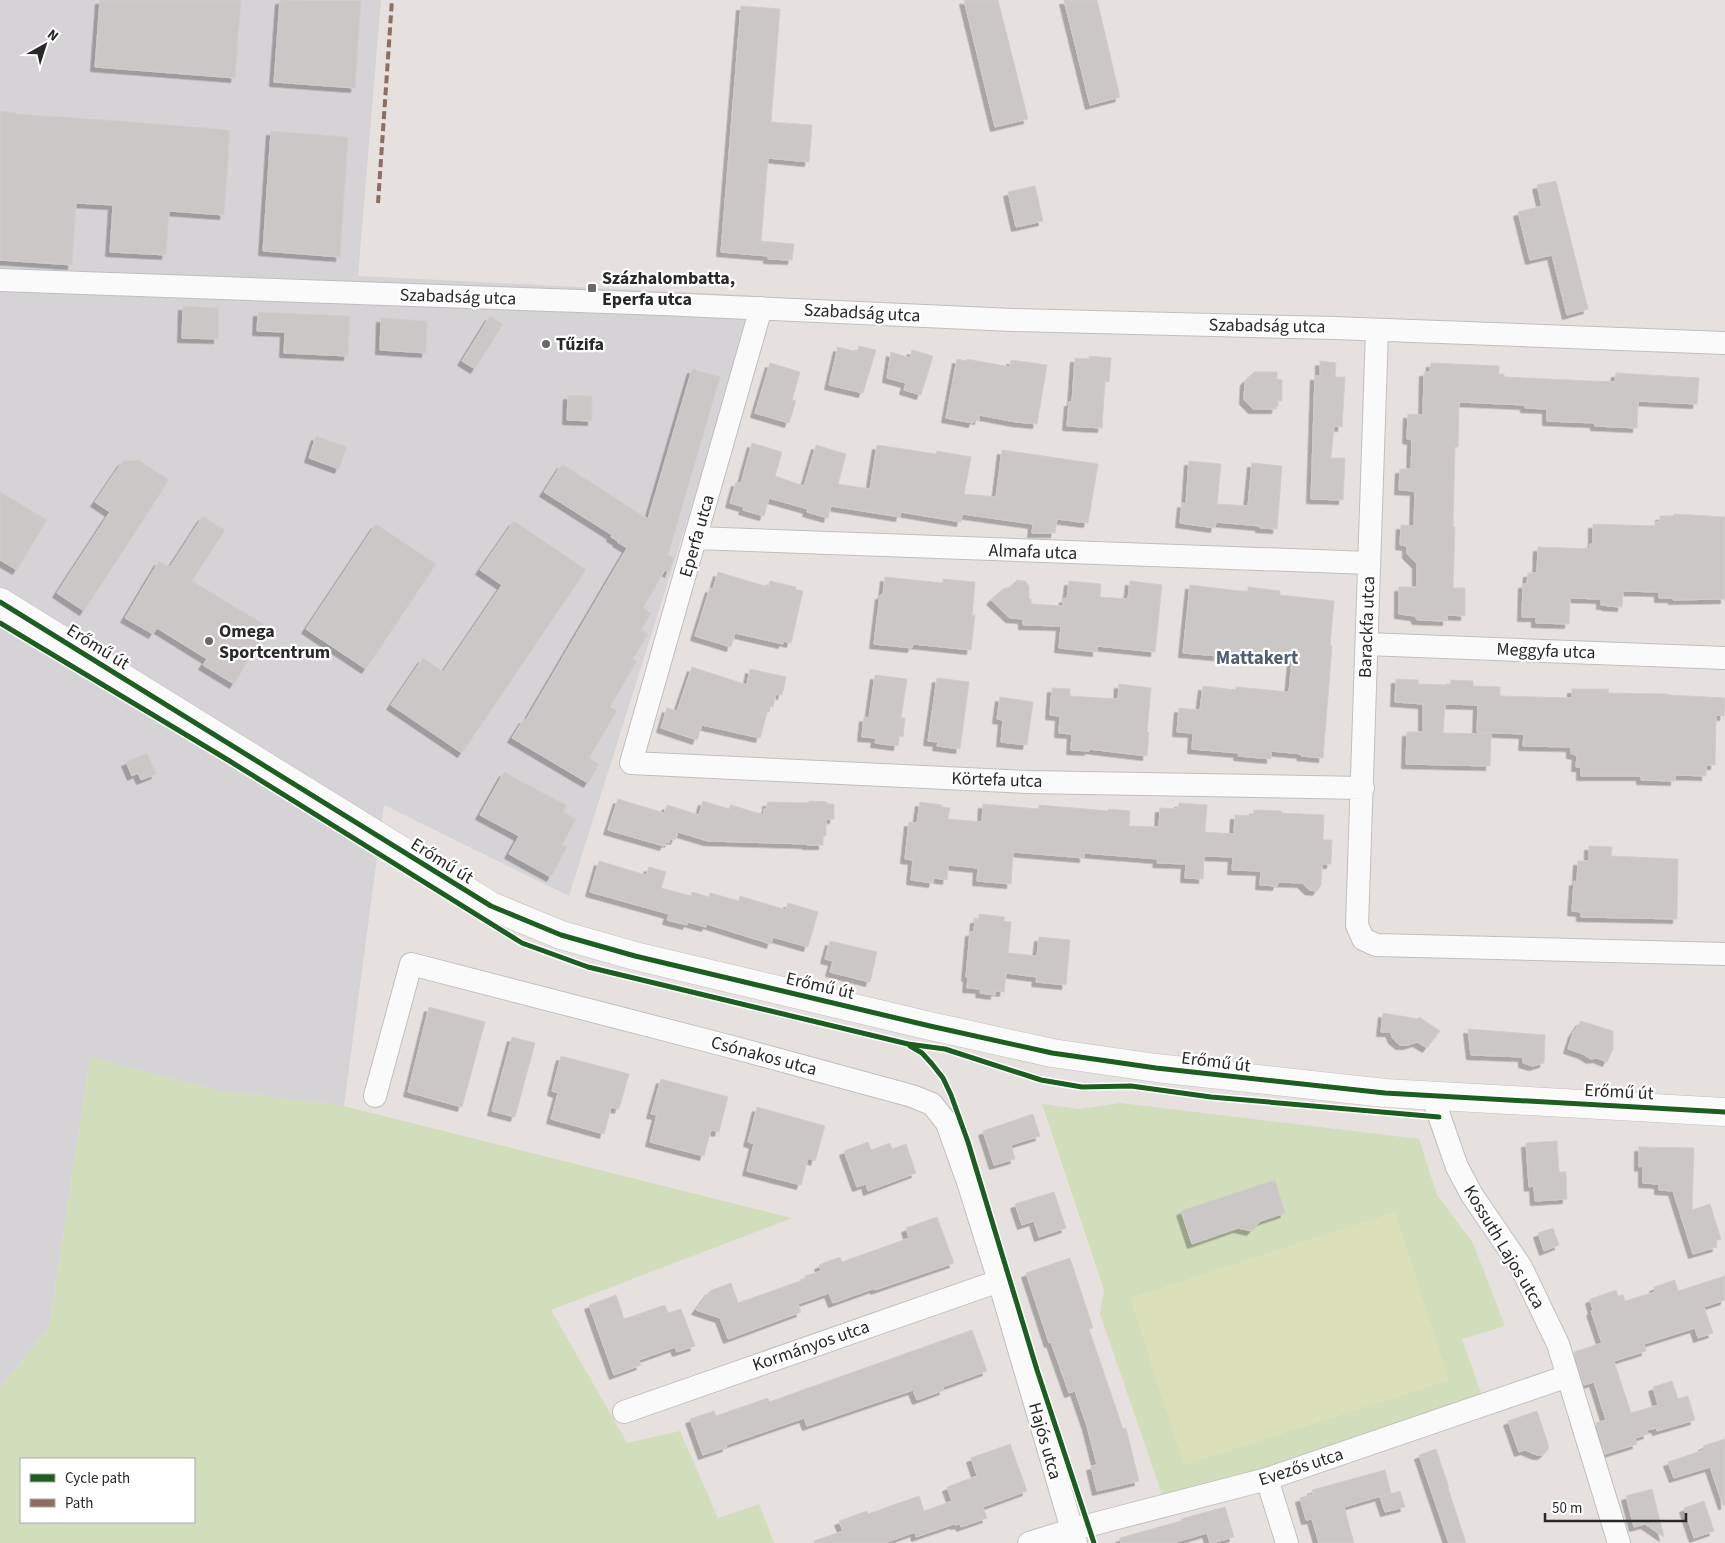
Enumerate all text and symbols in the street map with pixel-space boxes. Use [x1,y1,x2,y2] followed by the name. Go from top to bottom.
[20,20,70,70] north arrow
[43,25,62,46] text: N
[602,266,735,312] place label: Százhalombatta, Eperfa utca
[399,282,517,312] street label: Szabadság utca
[586,282,598,294] marker: Százhalombatta, Eperfa utca
[803,297,921,329] street label: Szabadság utca
[1208,312,1326,340] street label: Szabadság utca
[556,332,604,357] place label: Tűzifa
[540,338,552,350] marker: Tűzifa
[673,492,721,580] street label: Eperfa utca
[988,538,1078,566] street label: Almafa utca
[1353,576,1381,678] street label: Barackfa utca
[62,618,134,676] street label: Erőmű út
[219,619,330,665] place label: Omega Sportcentrum
[203,635,215,647] marker: Omega Sportcentrum
[1496,637,1596,665] street label: Meggyfa utca
[1216,645,1298,672] district label: Mattakert
[951,766,1043,794] street label: Körtefa utca
[406,832,478,890] street label: Erőmű út
[783,966,857,1006] street label: Erőmű út
[708,1030,820,1082] street label: Csónakos utca
[1180,1045,1252,1079] street label: Erőmű út
[1584,1078,1654,1106] street label: Erőmű út
[1457,1180,1551,1314] street label: Kossuth Lajos utca
[749,1314,873,1378] street label: Kormányos utca
[1022,1400,1068,1482] street label: Hajós utca
[1255,1442,1347,1492] street label: Evezős utca
[20,1458,195,1523] legend
[65,1468,130,1489] text: Cycle path
[1545,1490,1686,1522] scale bar
[65,1493,93,1514] text: Path
[1552,1498,1582,1519] text: 50 m

